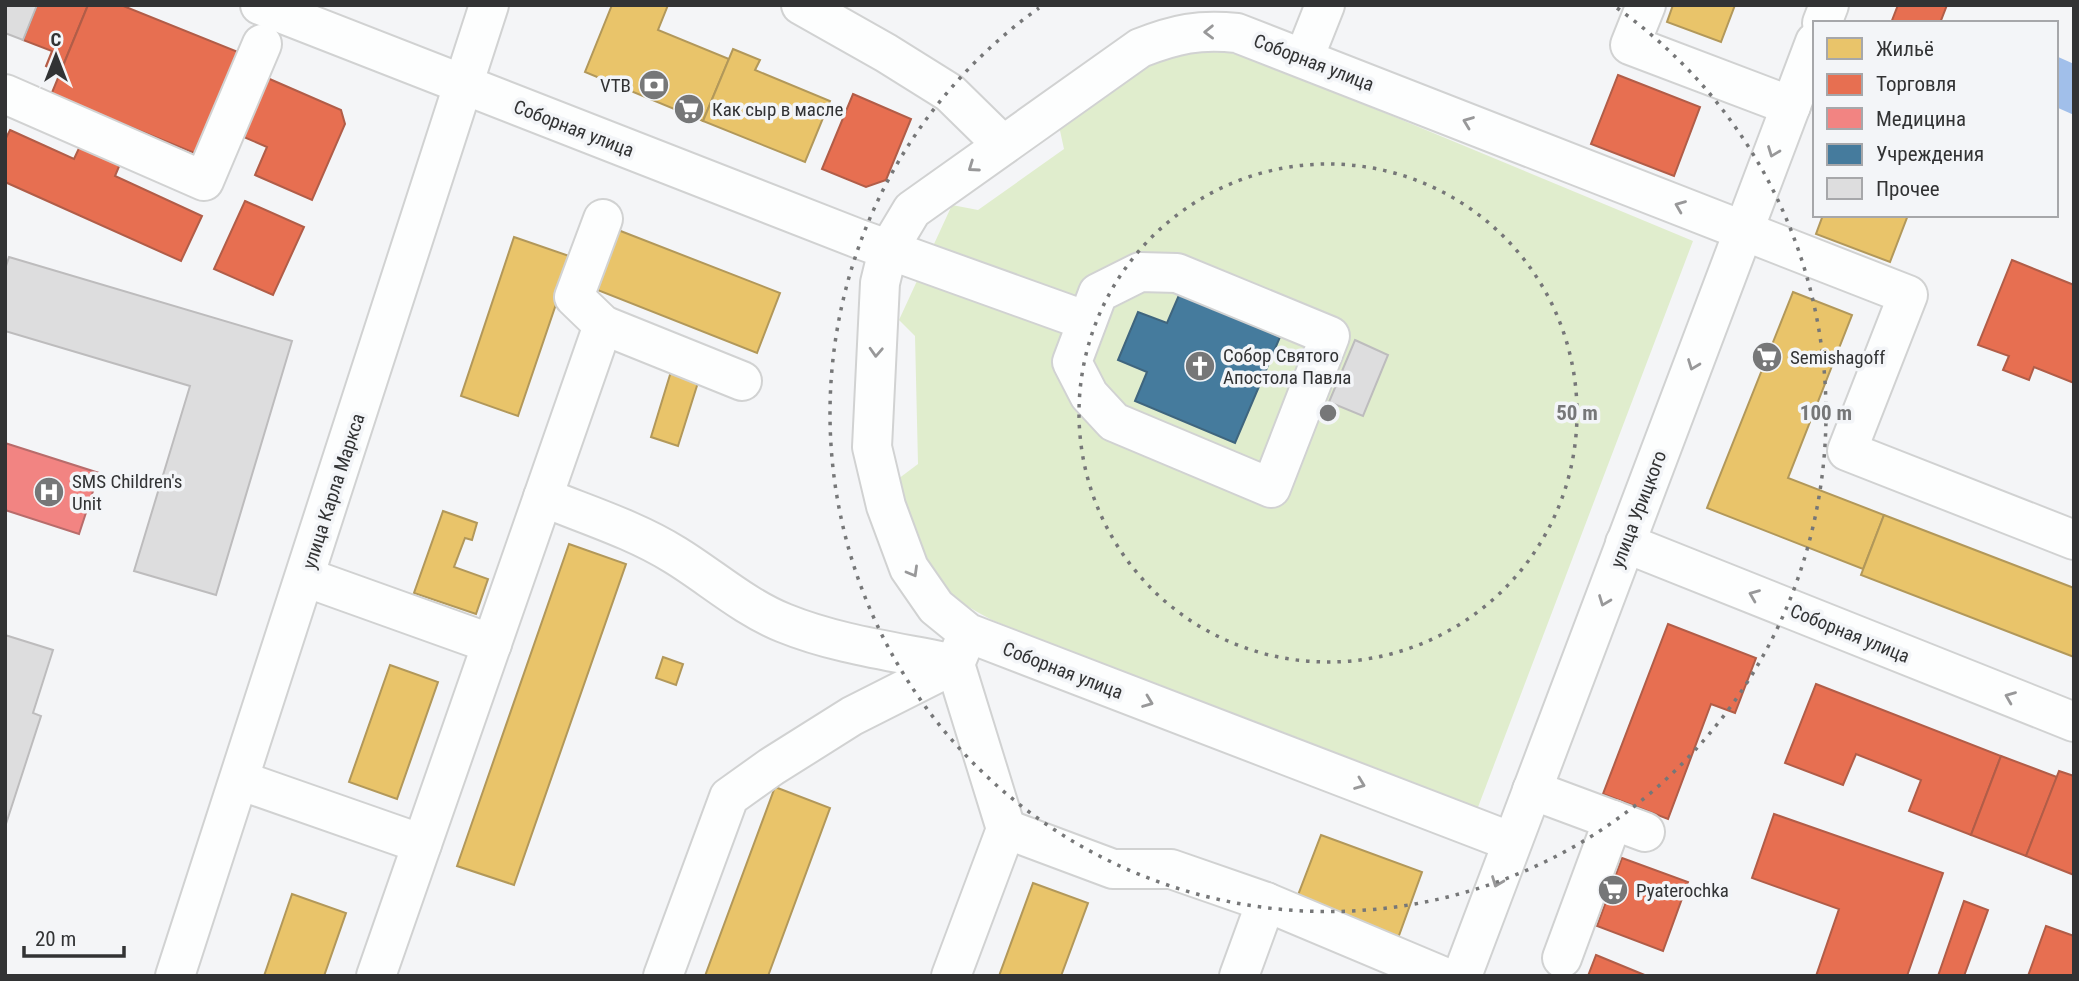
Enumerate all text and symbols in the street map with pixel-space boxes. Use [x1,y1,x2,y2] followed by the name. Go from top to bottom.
[21,21,91,91] north arrow
[1813,21,2058,217] legend
[1203,24,1213,40] one-way arrow
[51,28,62,51] text: С
[1251,29,1377,96] street label: Соборная улица
[1876,37,1934,61] text: Жильё
[637,68,671,102] bank icon: VTB
[1876,72,1956,96] text: Торговля
[600,74,631,97] place label: VTB
[672,92,706,126] supermarket icon: Как сыр в масле
[511,95,637,162] street label: Соборная улица
[712,98,843,121] place label: Как сыр в масле
[1876,107,1966,131] text: Медицина
[1463,117,1475,131] one-way arrow
[1876,142,1984,166] text: Учреждения
[1768,145,1782,157] one-way arrow
[968,158,981,171] one-way arrow
[1876,177,1940,201] text: Прочее
[1675,200,1687,214] one-way arrow
[1750,340,1784,374] supermarket icon: Semishagoff
[1223,344,1351,389] place label: Собор Святого Апостола Павла
[869,346,884,357] one-way arrow
[1790,346,1885,369] place label: Semishagoff
[1183,349,1217,383] church icon: Собор Святого Апостола Павла
[1687,358,1701,370] one-way arrow
[1316,401,1340,425] centre of rings
[1556,401,1598,425] text: 50 m
[1800,401,1852,425] text: 100 m
[297,410,369,572] street label: улица Карла Маркса
[1606,447,1671,571] street label: улица Урицкого
[72,470,183,515] place label: SMS Children's Unit
[32,475,66,509] hospital icon: SMS Children's Unit
[905,564,918,577] one-way arrow
[1748,589,1760,603] one-way arrow
[1598,594,1612,606] one-way arrow
[1787,599,1913,668] street label: Соборная улица
[1000,637,1126,704] street label: Соборная улица
[2005,692,2017,706] one-way arrow
[1141,694,1153,708] one-way arrow
[1354,776,1366,790] one-way arrow
[1596,873,1630,907] supermarket icon: Pyaterochka
[1492,876,1506,888] one-way arrow
[1636,879,1729,902] place label: Pyaterochka
[24,914,124,958] scale bar
[35,927,76,951] text: 20 m

